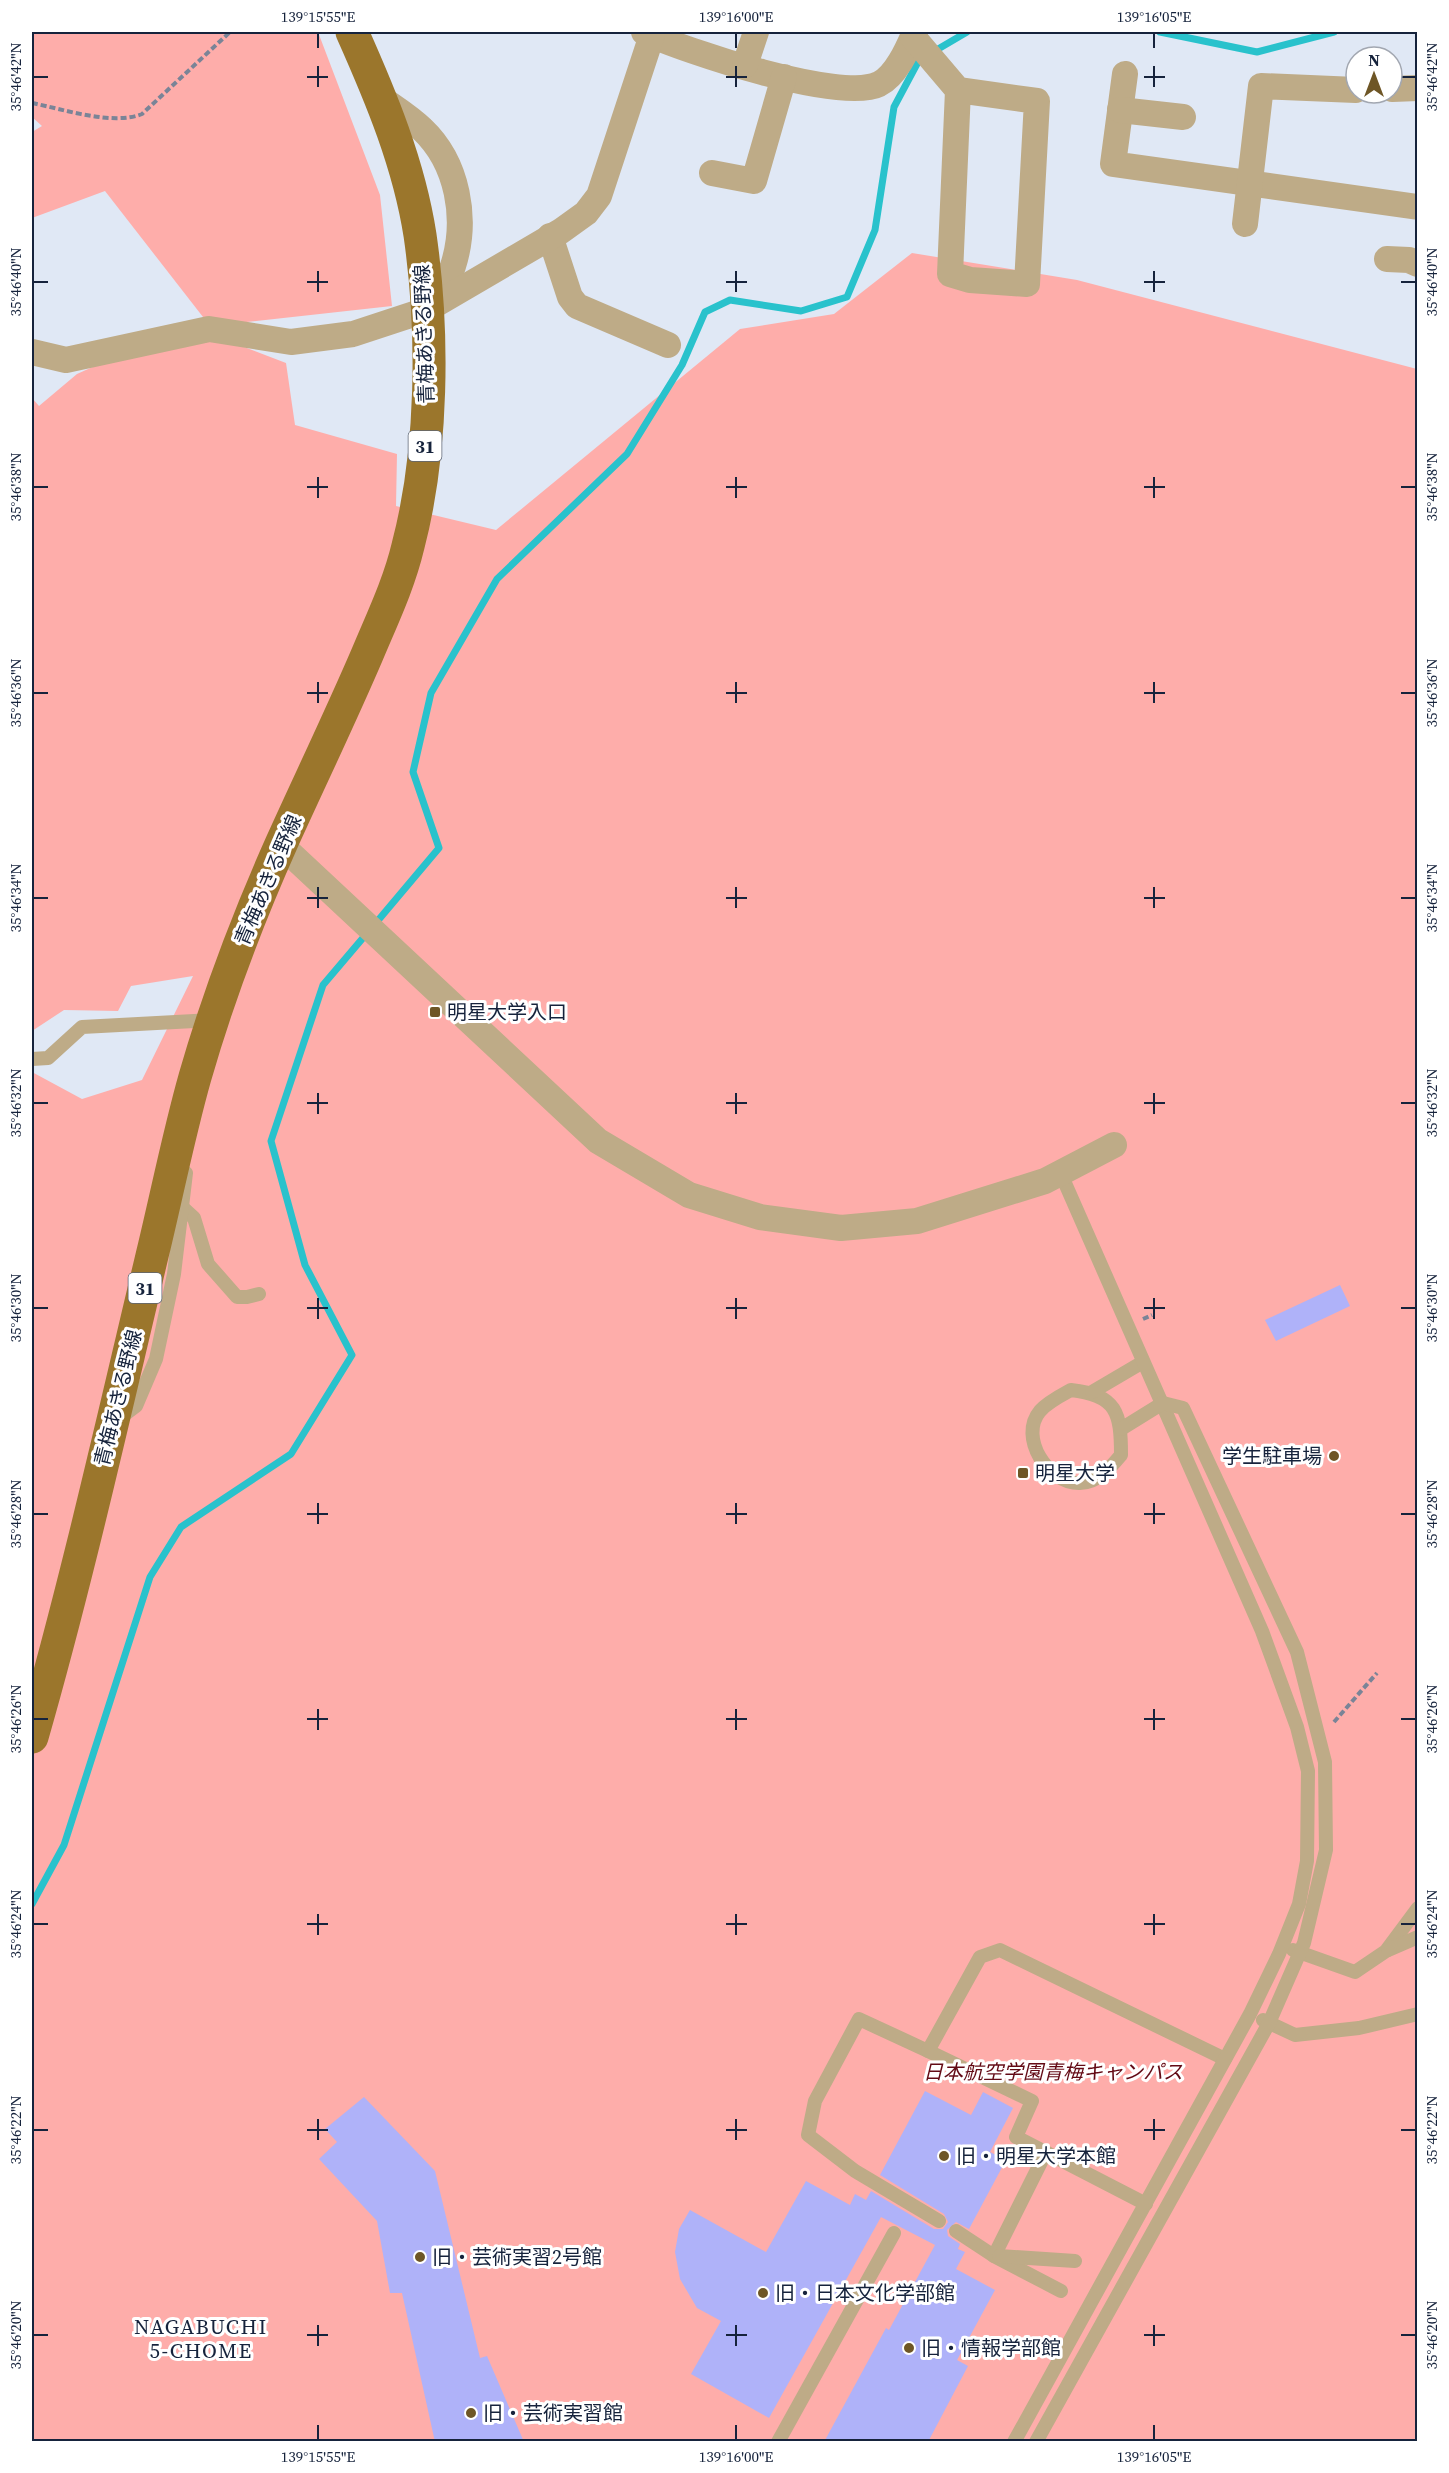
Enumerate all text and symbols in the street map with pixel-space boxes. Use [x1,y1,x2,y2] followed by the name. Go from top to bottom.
[281,6,355,27] text: 139°15'55"E
[699,6,773,27] text: 139°16'00"E
[1117,6,1191,27] text: 139°16'05"E
[5,42,26,112] text: 35°46'42"N
[1421,42,1442,112] text: 35°46'42"N
[1344,45,1404,105] north arrow
[1368,49,1380,71] text: N
[5,247,26,317] text: 35°46'40"N
[1421,247,1442,317] text: 35°46'40"N
[408,264,440,404] street label: 青梅あきる野線
[408,431,442,461] road number: 31
[5,452,26,522] text: 35°46'38"N
[1421,452,1442,522] text: 35°46'38"N
[5,658,26,728] text: 35°46'36"N
[1421,658,1442,728] text: 35°46'36"N
[228,810,308,950] street label: 青梅あきる野線
[5,863,26,933] text: 35°46'34"N
[1421,863,1442,933] text: 35°46'34"N
[447,998,567,1026] place label: 明星大学入口
[428,1005,442,1019] marker: 明星大学入口
[5,1068,26,1138] text: 35°46'32"N
[1421,1068,1442,1138] text: 35°46'32"N
[5,1273,26,1343] text: 35°46'30"N
[128,1273,162,1303] road number: 31
[1421,1273,1442,1343] text: 35°46'30"N
[88,1327,148,1469] street label: 青梅あきる野線
[1222,1442,1322,1470] place label: 学生駐車場
[1327,1449,1341,1463] marker: 学生駐車場
[1035,1459,1115,1487] place label: 明星大学
[1016,1466,1030,1480] marker: 明星大学
[5,1479,26,1549] text: 35°46'28"N
[1421,1479,1442,1549] text: 35°46'28"N
[5,1684,26,1754] text: 35°46'26"N
[1421,1684,1442,1754] text: 35°46'26"N
[5,1889,26,1959] text: 35°46'24"N
[1421,1889,1442,1959] text: 35°46'24"N
[923,2058,1183,2086] park label: 日本航空学園青梅キャンパス
[5,2095,26,2165] text: 35°46'22"N
[1421,2095,1442,2165] text: 35°46'22"N
[956,2142,1116,2170] place label: 旧・明星大学本館
[937,2149,951,2163] marker: 旧・明星大学本館
[432,2243,602,2271] place label: 旧・芸術実習2号館
[413,2250,427,2264] marker: 旧・芸術実習2号館
[775,2279,955,2307] place label: 旧・日本文化学部館
[756,2286,770,2300] marker: 旧・日本文化学部館
[5,2300,26,2370] text: 35°46'20"N
[1421,2300,1442,2370] text: 35°46'20"N
[134,2312,268,2365] district label: NAGABUCHI 5-CHOME
[921,2334,1061,2362] place label: 旧・情報学部館
[902,2341,916,2355] marker: 旧・情報学部館
[483,2399,623,2427] place label: 旧・芸術実習館
[464,2406,478,2420] marker: 旧・芸術実習館
[281,2446,355,2467] text: 139°15'55"E
[699,2446,773,2467] text: 139°16'00"E
[1117,2446,1191,2467] text: 139°16'05"E

